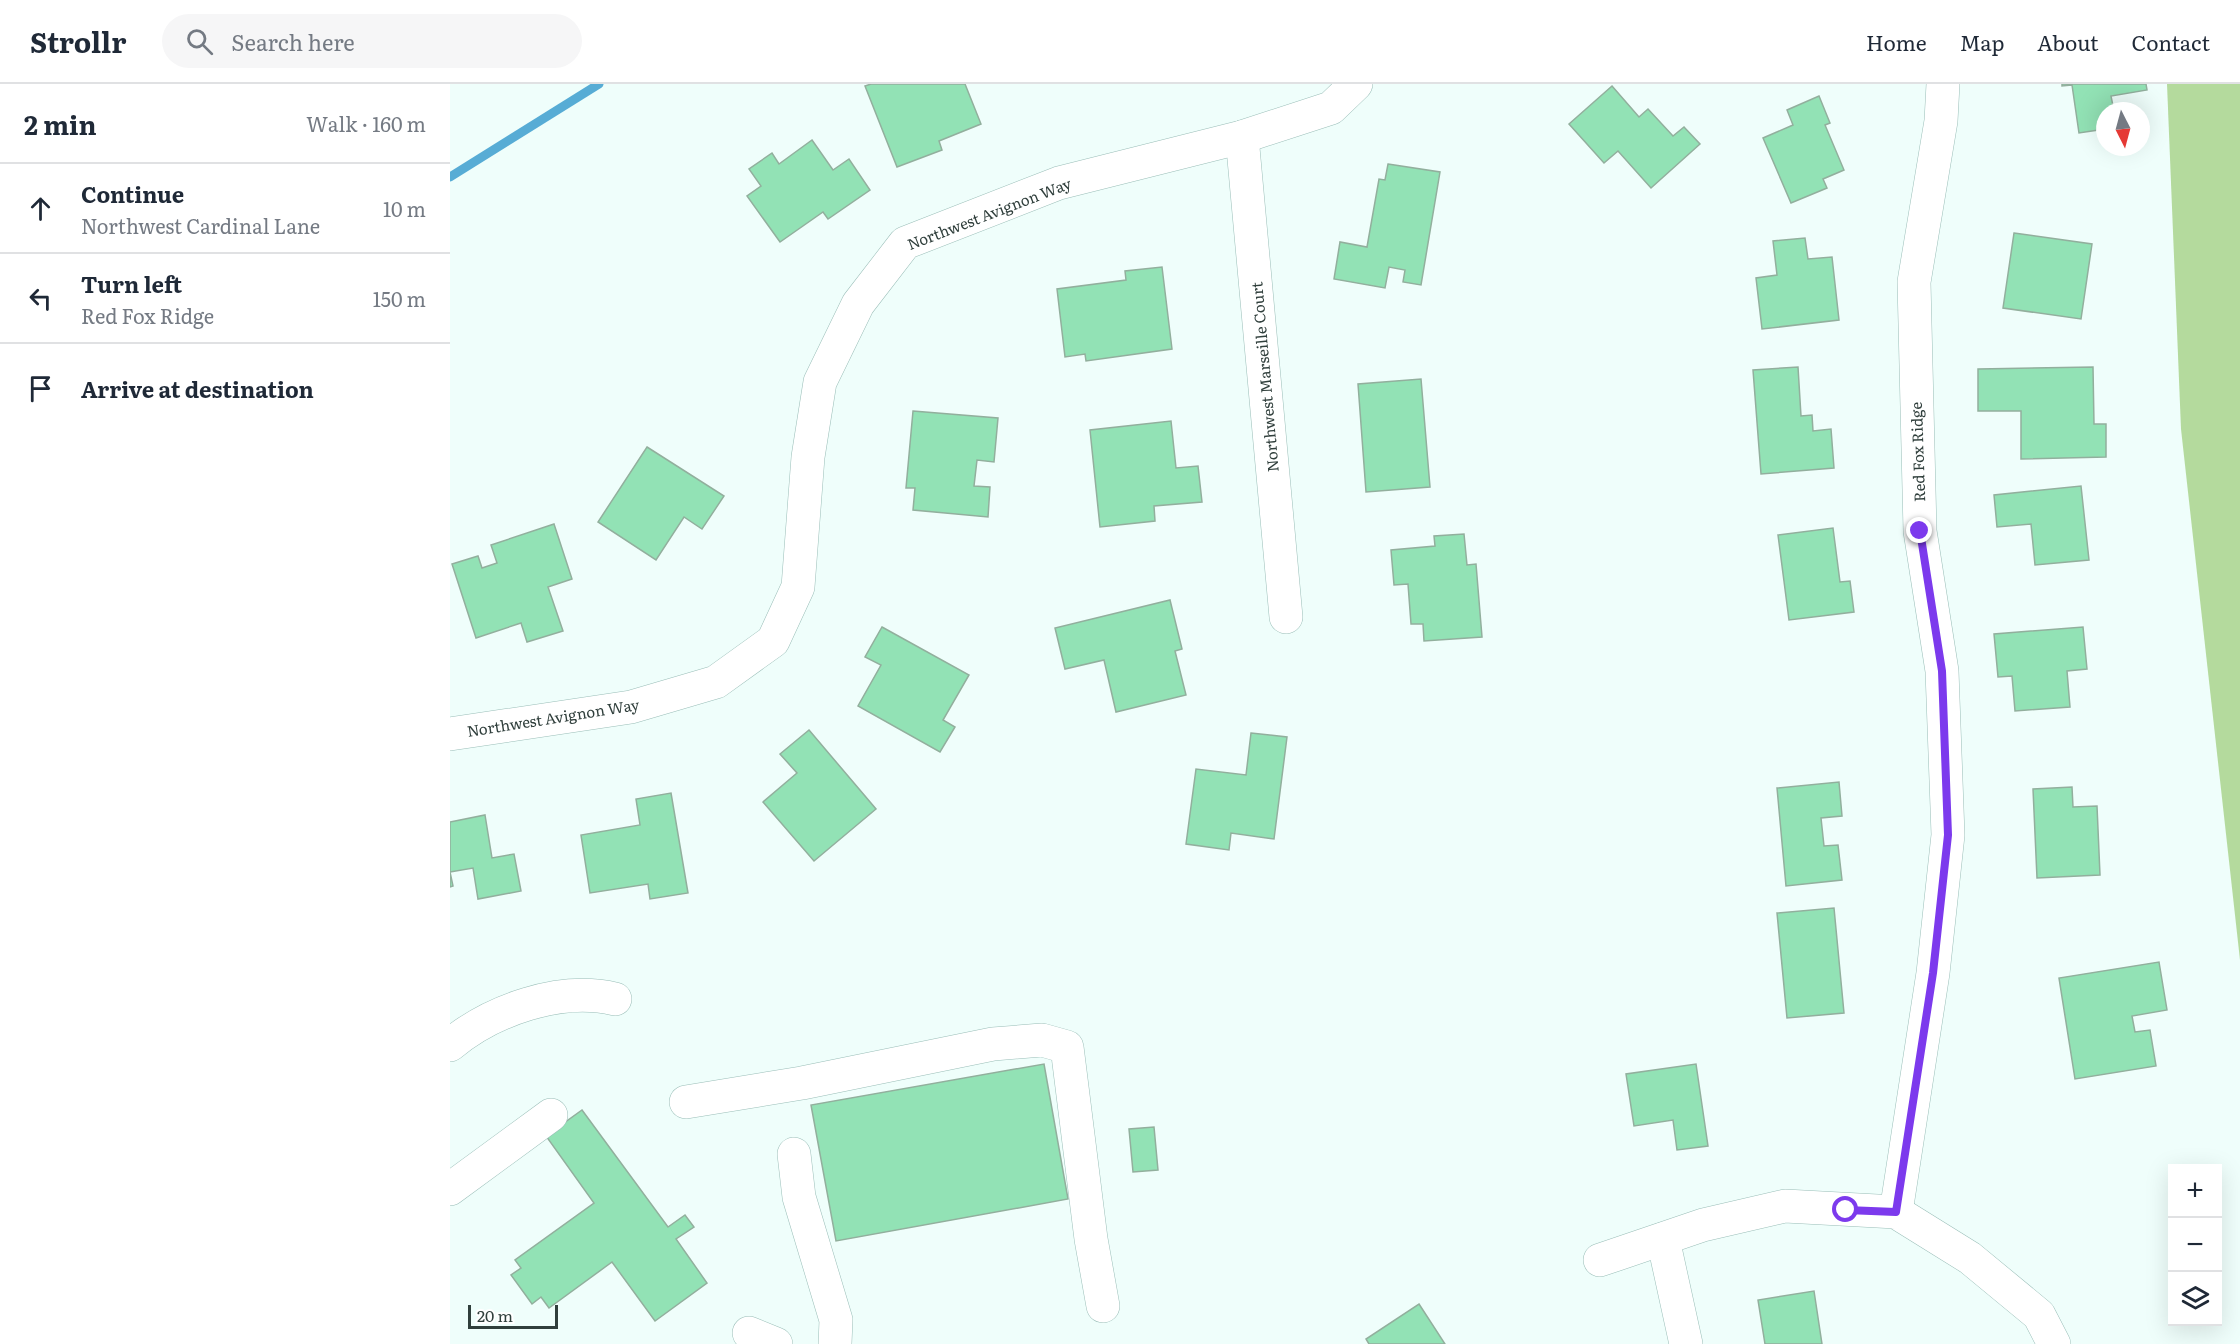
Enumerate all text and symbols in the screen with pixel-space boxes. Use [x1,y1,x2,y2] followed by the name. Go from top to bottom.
[162,14,582,68] search box
[30,20,126,62] text: Strollr
[183,25,216,58] icon: search
[231,25,355,58] text: Search here
[1866,26,1927,57] text: Home
[1960,26,2004,57] text: Map
[2037,26,2099,57] text: About
[2132,26,2210,57] text: Contact
[2096,102,2150,156] north arrow
[24,104,97,143] text: 2 min
[306,108,426,138] text: Walk · 160 m
[904,171,1075,255] street label: Northwest Avignon Way
[81,177,184,210] text: Continue
[24,192,57,225] icon: ahead
[383,193,426,223] text: 10 m
[81,210,320,240] text: Northwest Cardinal Lane
[81,267,182,300] text: Turn left
[1244,281,1284,473] street label: Northwest Marseille Court
[24,282,57,315] icon: left
[373,283,426,313] text: 150 m
[81,300,214,330] text: Red Fox Ridge
[24,372,57,405] icon: arrive
[81,372,314,405] text: Arrive at destination
[1904,401,1930,502] street label: Red Fox Ridge
[1906,517,1932,543] route end
[465,692,641,742] street label: Northwest Avignon Way
[2168,1164,2222,1326] map controls
[2168,1164,2222,1218] button: +
[1832,1196,1858,1222] route start
[2168,1218,2222,1272] button: −
[2168,1272,2222,1326] button: layers
[468,1302,558,1330] scale bar
[477,1303,513,1327] text: 20 m

